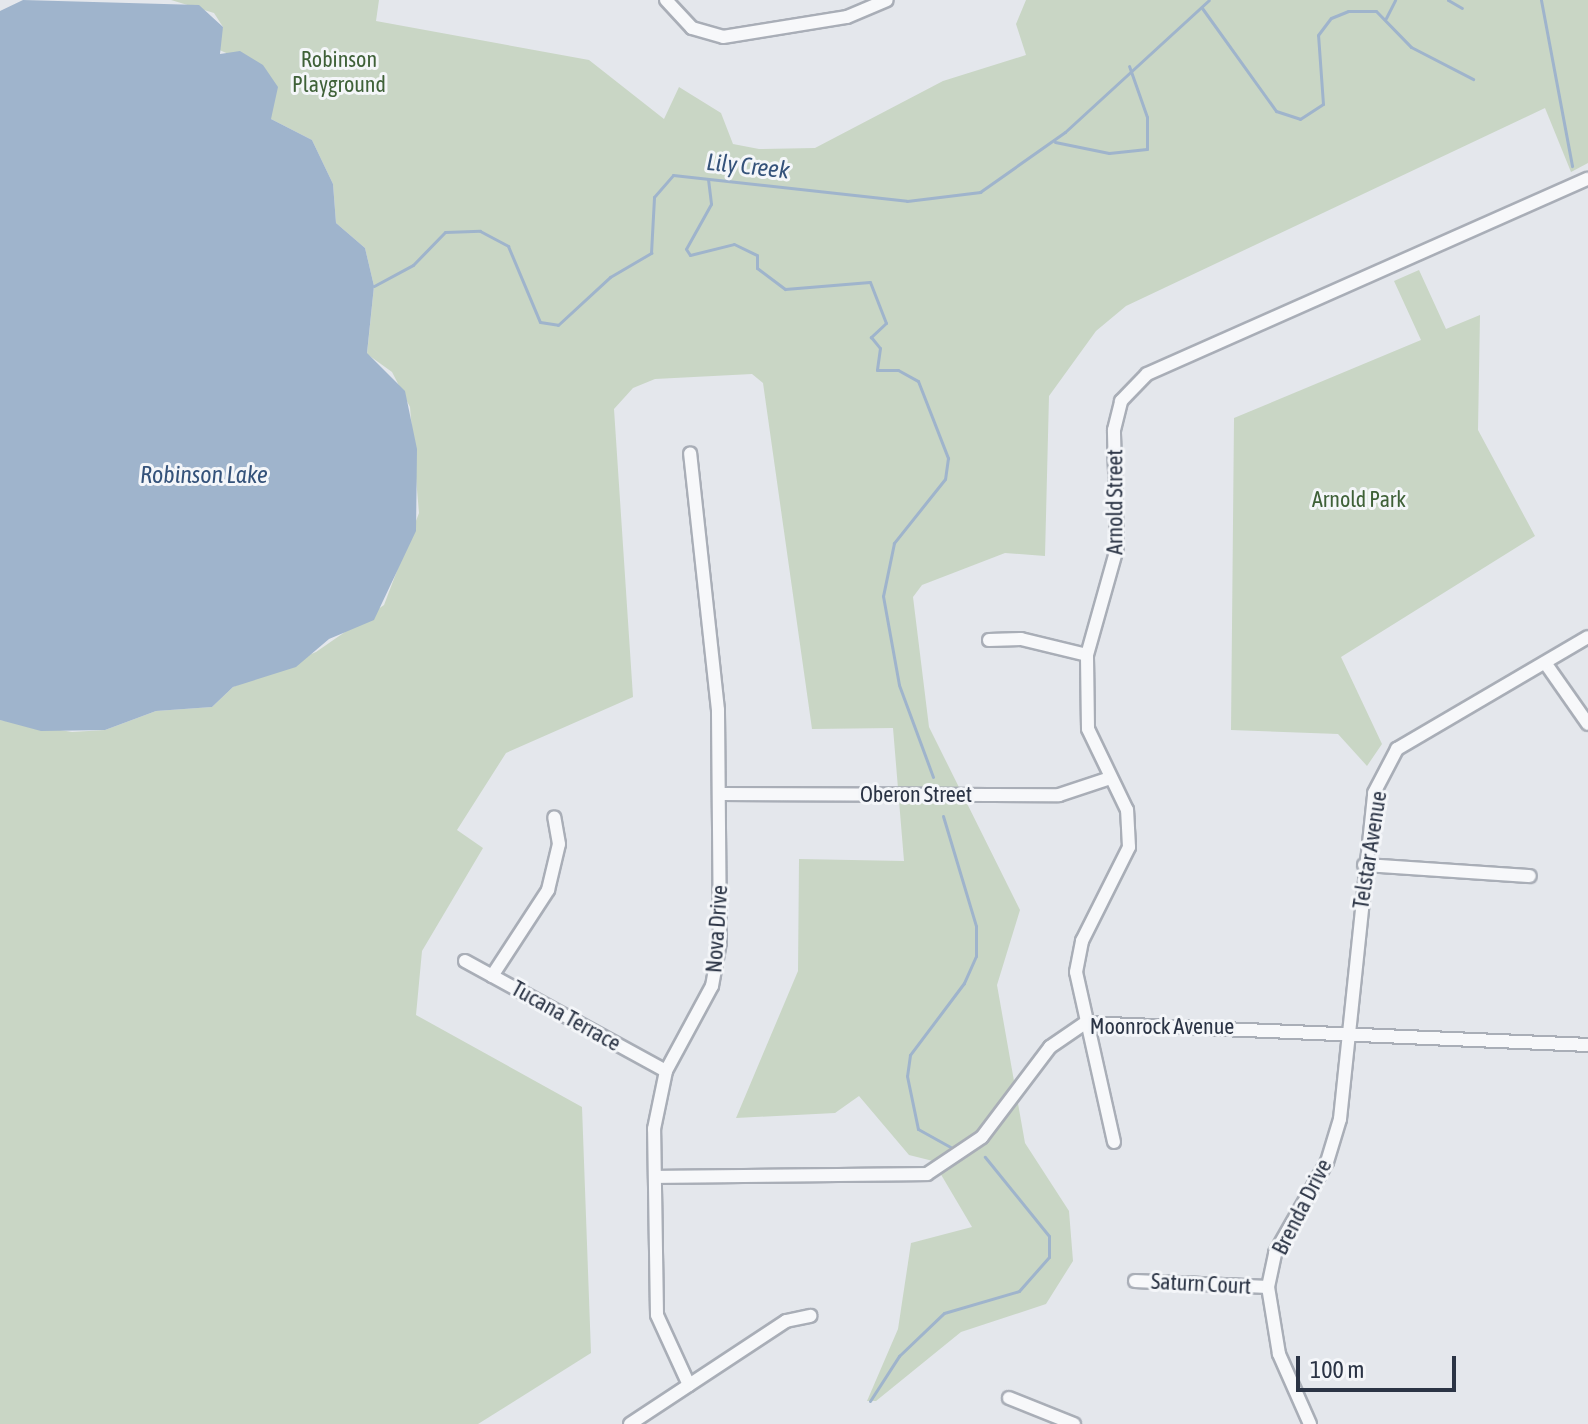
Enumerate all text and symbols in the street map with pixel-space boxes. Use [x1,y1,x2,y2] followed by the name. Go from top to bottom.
[292,46,386,98] park label: Robinson Playground
[705,147,791,185] water label: Lily Creek
[1102,449,1128,555] street label: Arnold Street
[140,461,268,489] water label: Robinson Lake
[1312,487,1406,513] park label: Arnold Park
[860,782,972,808] street label: Oberon Street
[1348,789,1392,911] street label: Telstar Avenue
[701,884,733,974] street label: Nova Drive
[507,975,625,1057] street label: Tucana Terrace
[1090,1014,1234,1040] street label: Moonrock Avenue
[1267,1155,1337,1259] street label: Brenda Drive
[1150,1268,1252,1300] street label: Saturn Court
[1300,1340,1460,1390] scale bar
[1310,1356,1364,1383] text: 100 m

